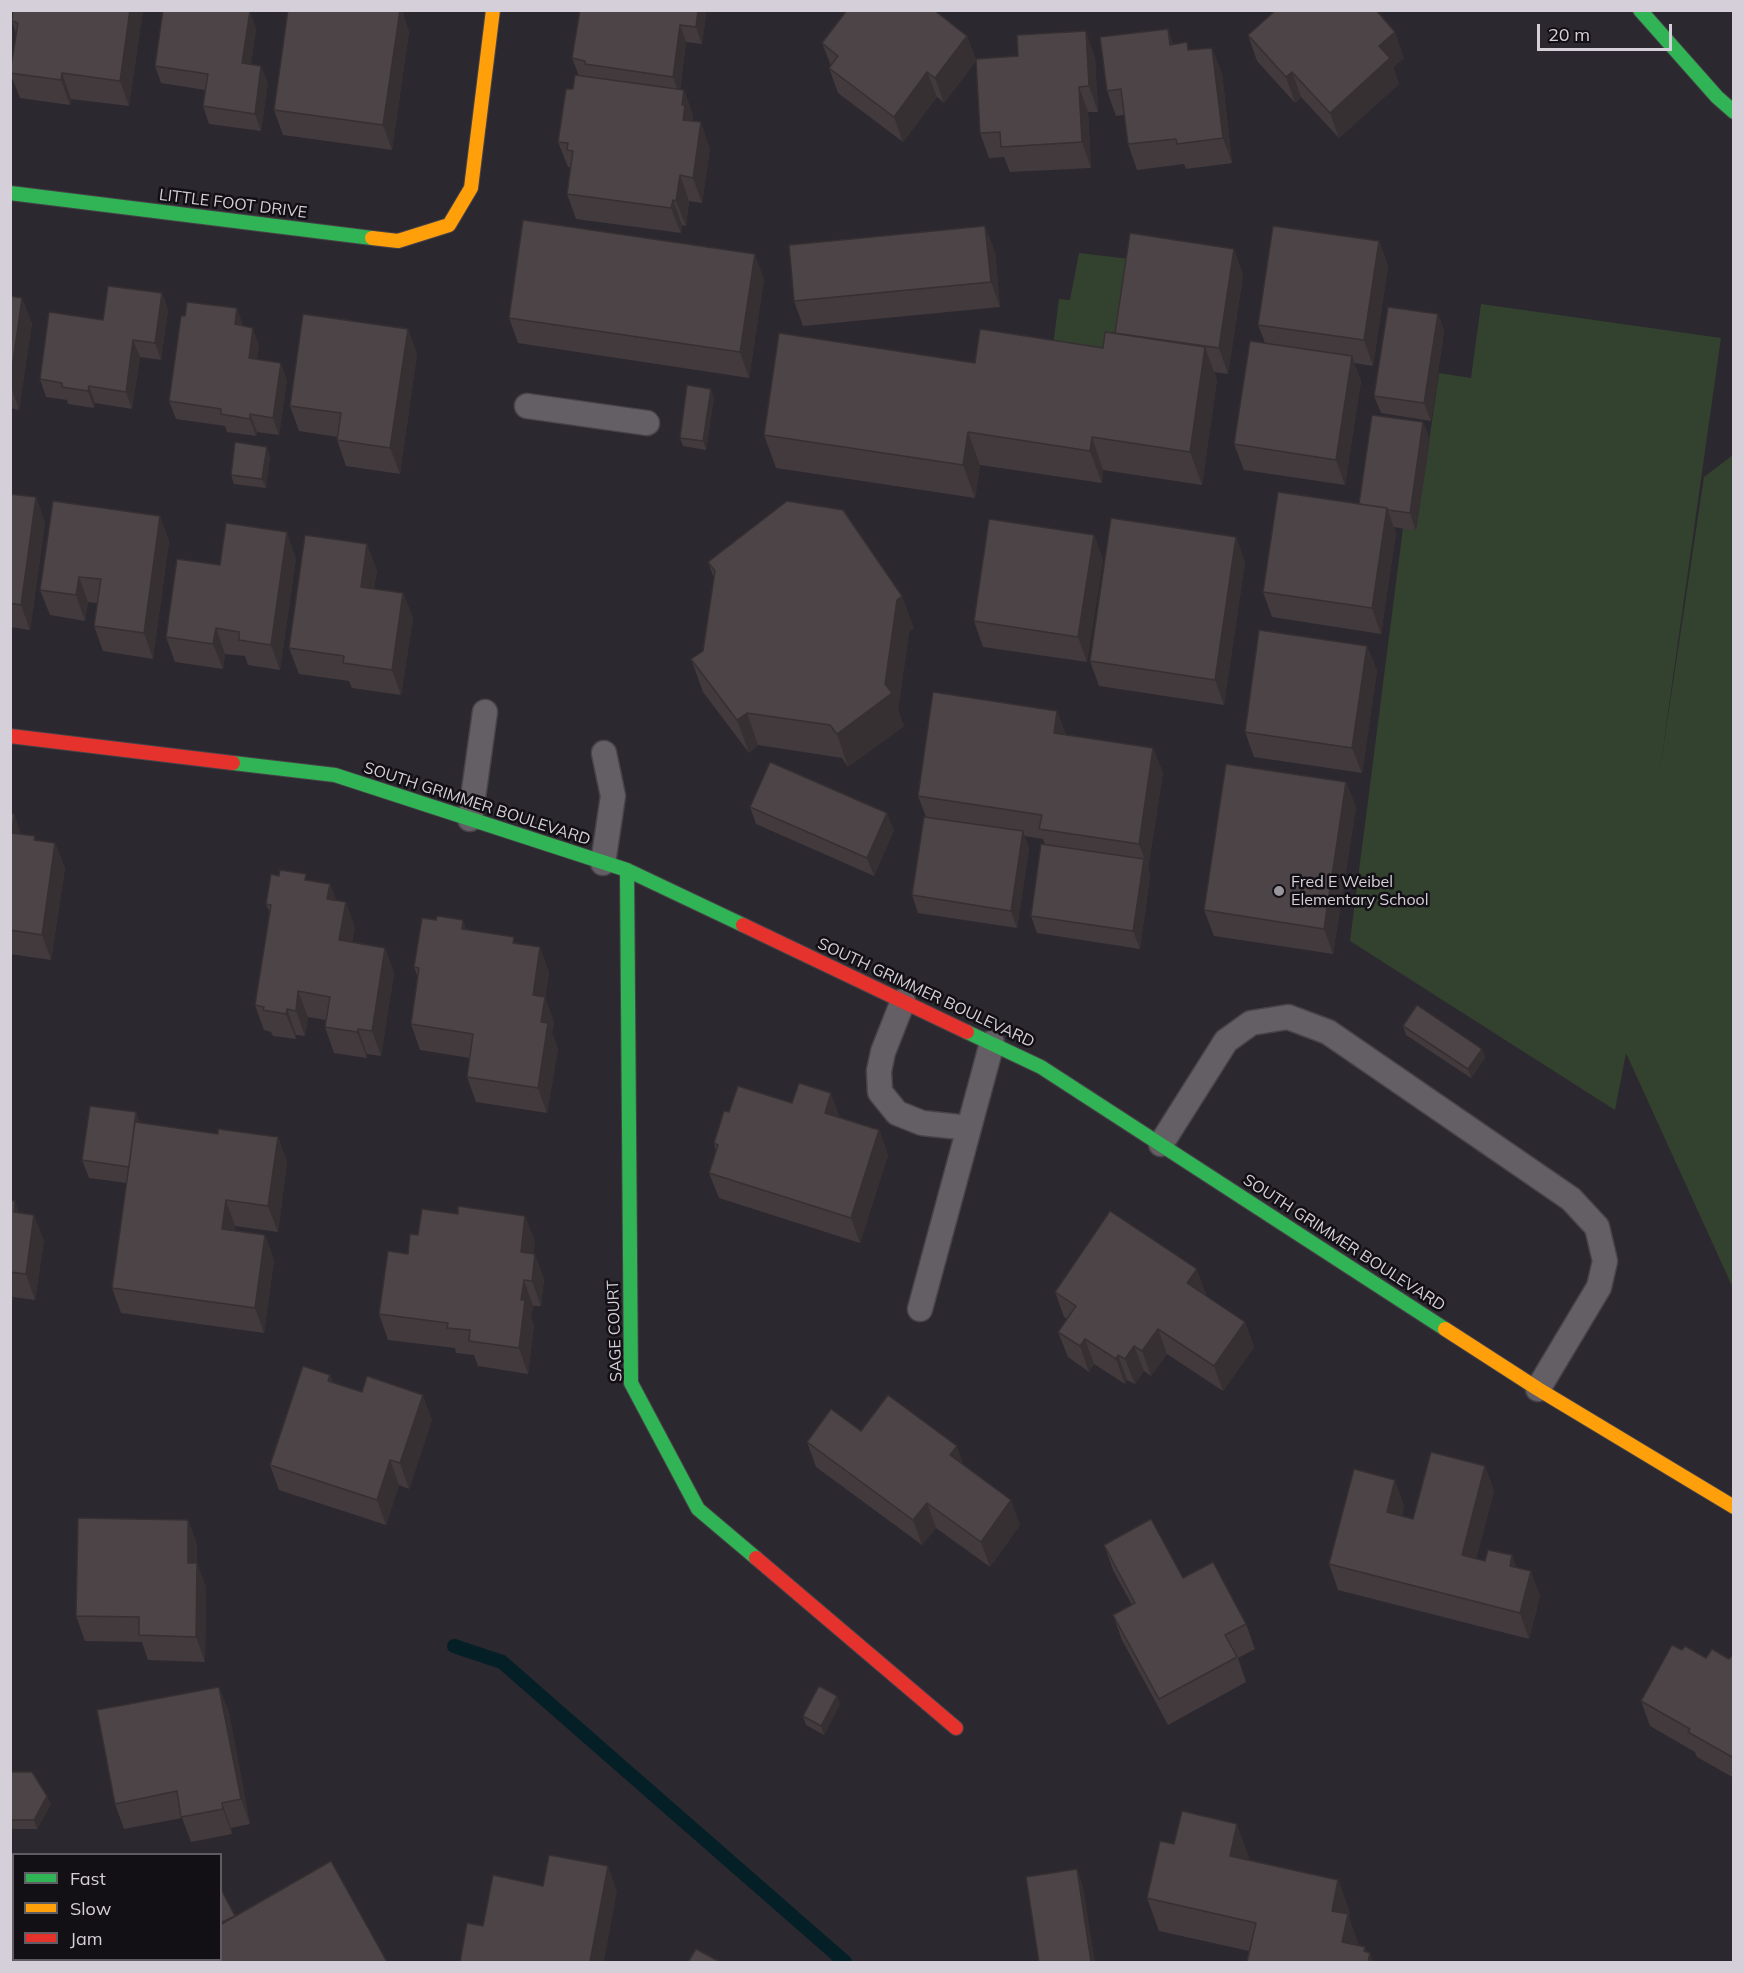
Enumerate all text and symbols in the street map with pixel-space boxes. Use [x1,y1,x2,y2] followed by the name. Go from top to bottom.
[1540,12,1675,50] scale bar
[1548,23,1590,46] text: 20 m
[158,185,308,223] street label: LITTLE FOOT DRIVE
[361,758,593,850] street label: SOUTH GRIMMER BOULEVARD
[1291,872,1429,910] place label: Fred E Weibel Elementary School
[1272,884,1286,898] marker: Fred E Weibel Elementary School
[814,934,1038,1052] street label: SOUTH GRIMMER BOULEVARD
[1239,1170,1449,1316] street label: SOUTH GRIMMER BOULEVARD
[604,1280,626,1382] street label: SAGE COURT
[12,1853,222,1961] legend
[70,1867,106,1890] text: Fast
[70,1897,111,1920] text: Slow
[70,1927,103,1950] text: Jam

